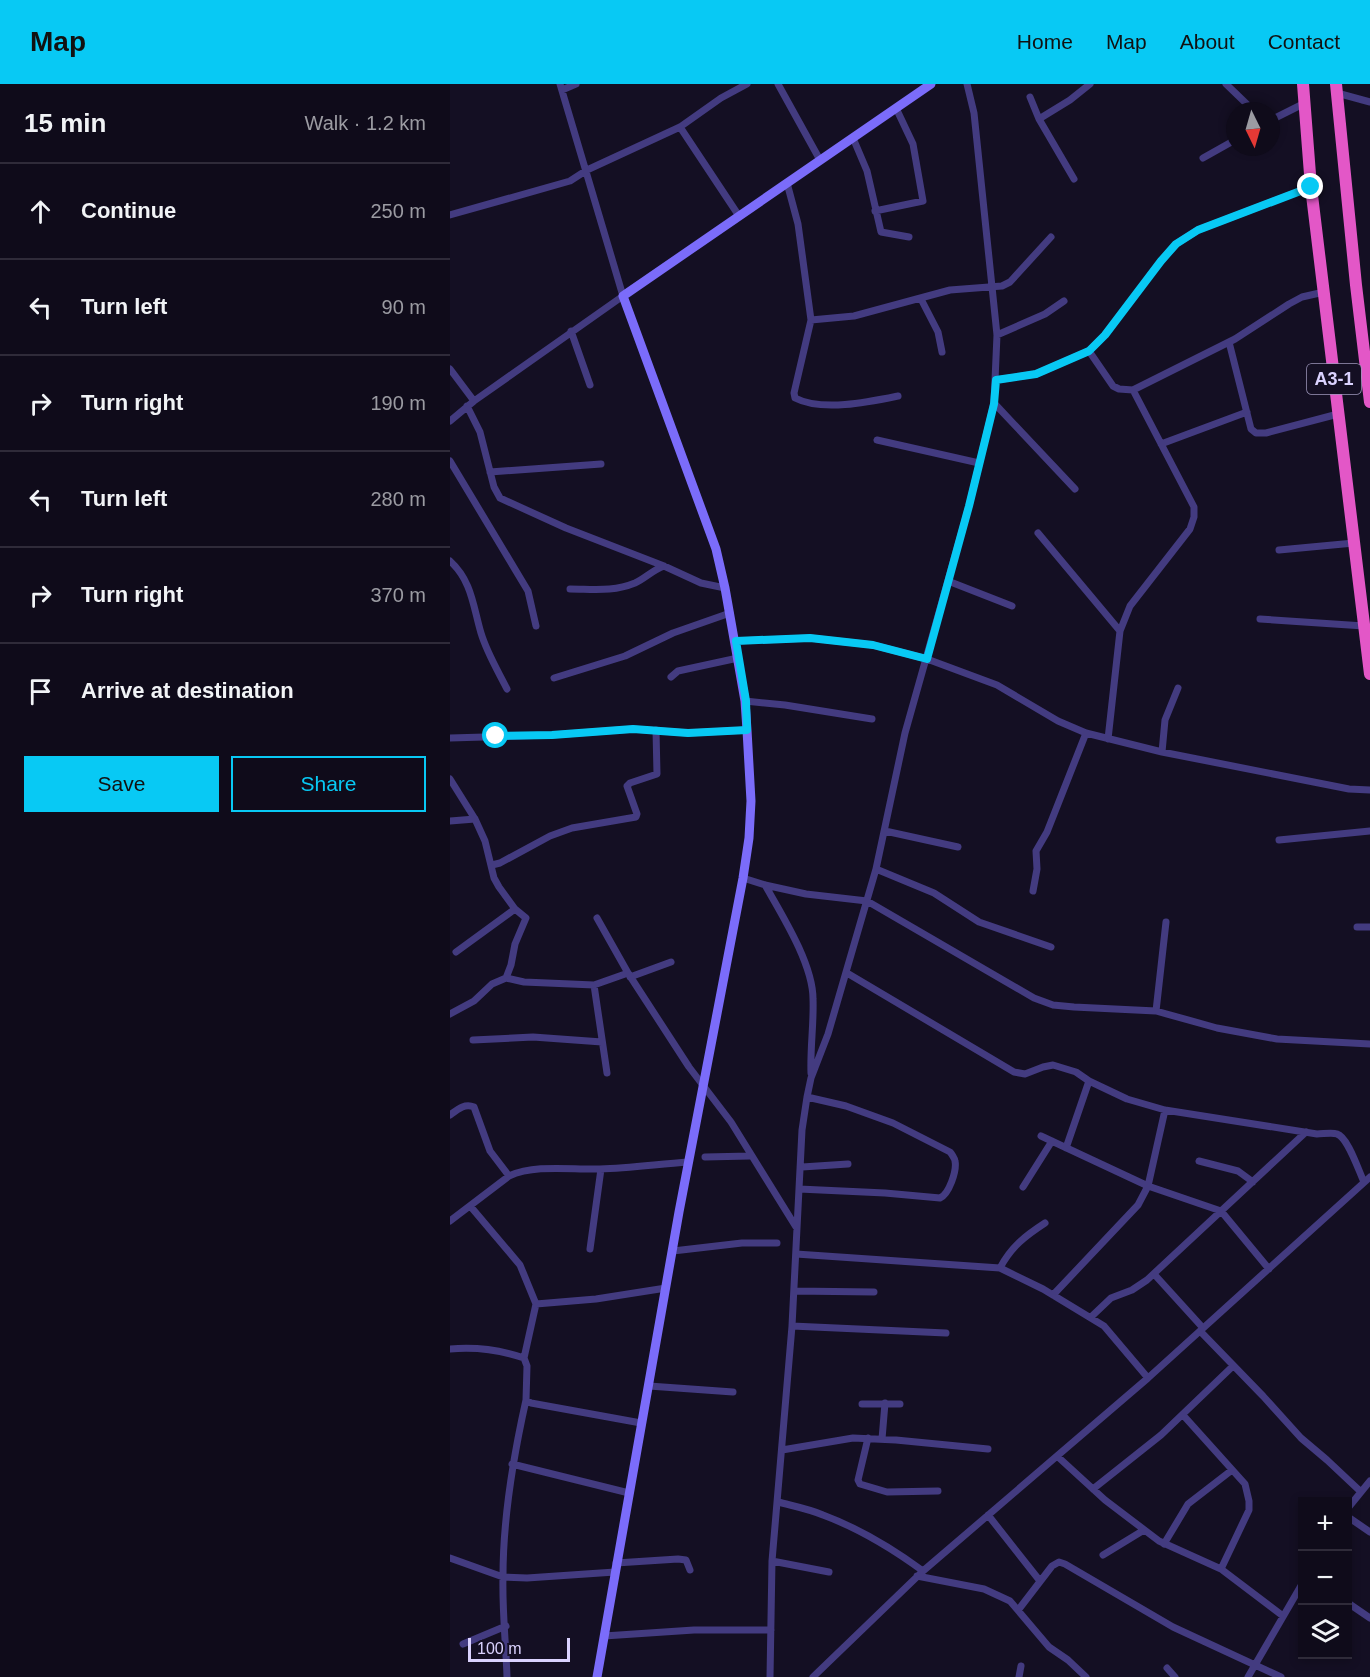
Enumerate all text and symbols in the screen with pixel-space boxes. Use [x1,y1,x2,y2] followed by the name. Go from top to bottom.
[30,26,86,57] text: Map
[1017,30,1073,53] text: Home
[1106,30,1147,53] text: Map
[1180,30,1235,53] text: About
[1268,30,1340,53] text: Contact
[1226,102,1280,156] north arrow
[24,108,106,138] text: 15 min
[305,112,426,134] text: Walk · 1.2 km
[1297,173,1323,199] route end
[24,195,57,228] icon: ahead
[81,198,176,223] text: Continue
[370,200,426,222] text: 250 m
[24,291,57,324] icon: left
[81,294,167,319] text: Turn left
[382,296,426,318] text: 90 m
[1307,364,1361,394] road number: A3-1
[24,387,57,420] icon: right
[81,390,183,415] text: Turn right
[370,392,426,414] text: 190 m
[24,483,57,516] icon: left
[81,486,167,511] text: Turn left
[370,488,426,510] text: 280 m
[24,579,57,612] icon: right
[81,582,183,607] text: Turn right
[370,584,426,606] text: 370 m
[24,675,57,708] icon: arrive
[81,678,294,703] text: Arrive at destination
[482,722,508,748] route start
[24,756,219,812] button: Save
[231,756,426,812] button: Share
[1298,1497,1352,1659] map controls
[1298,1497,1352,1551] button: +
[1298,1551,1352,1605] button: −
[1298,1605,1352,1659] button: layers
[468,1635,570,1662] scale bar
[477,1640,521,1657] text: 100 m

